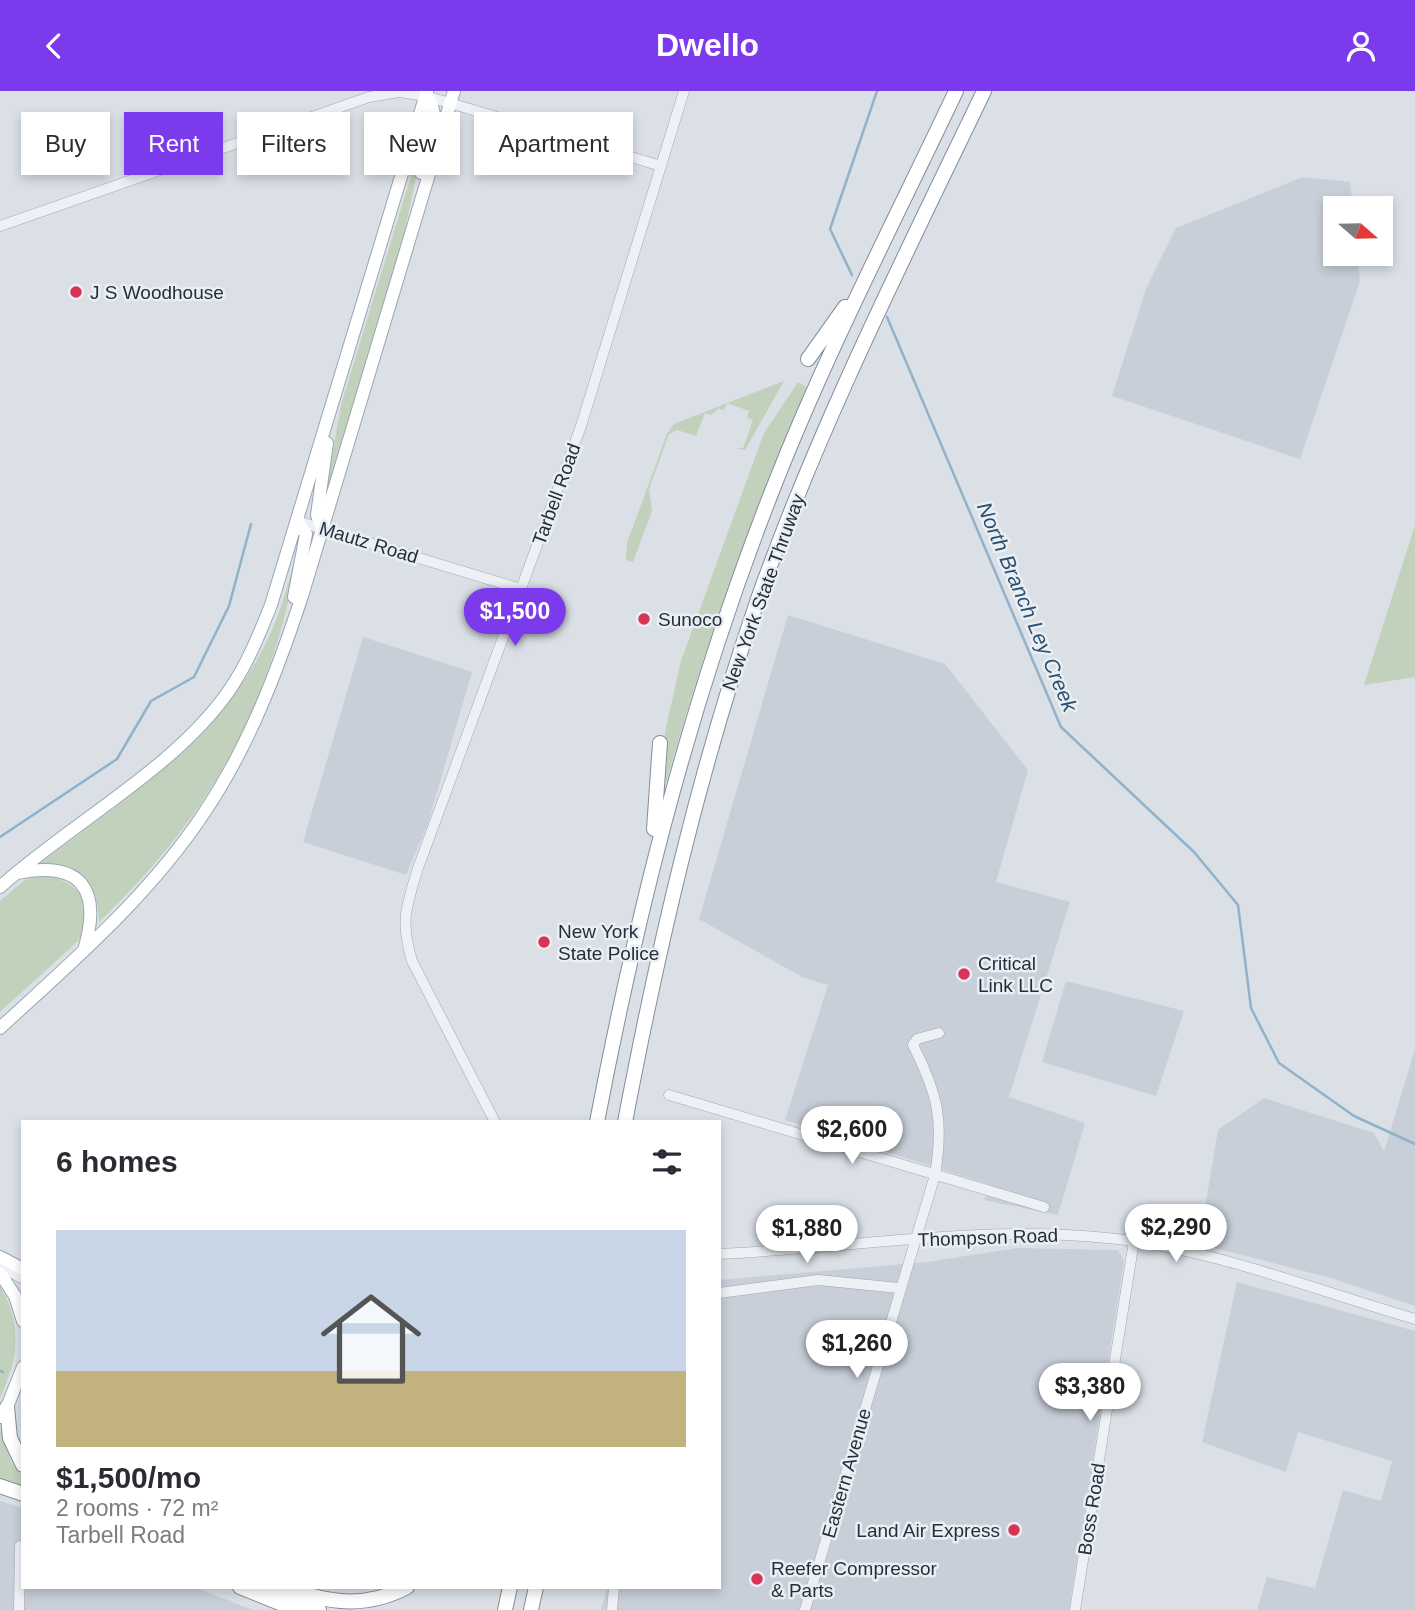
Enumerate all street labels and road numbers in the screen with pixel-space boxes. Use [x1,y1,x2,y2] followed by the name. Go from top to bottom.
[528,440,585,548] street label: Tarbell Road
[718,491,809,693] street label: New York State Thruway
[317,517,421,567] street label: Mautz Road
[917,1225,1059,1250] street label: Thompson Road
[818,1406,875,1540] street label: Eastern Avenue
[1074,1462,1109,1557] street label: Boss Road

